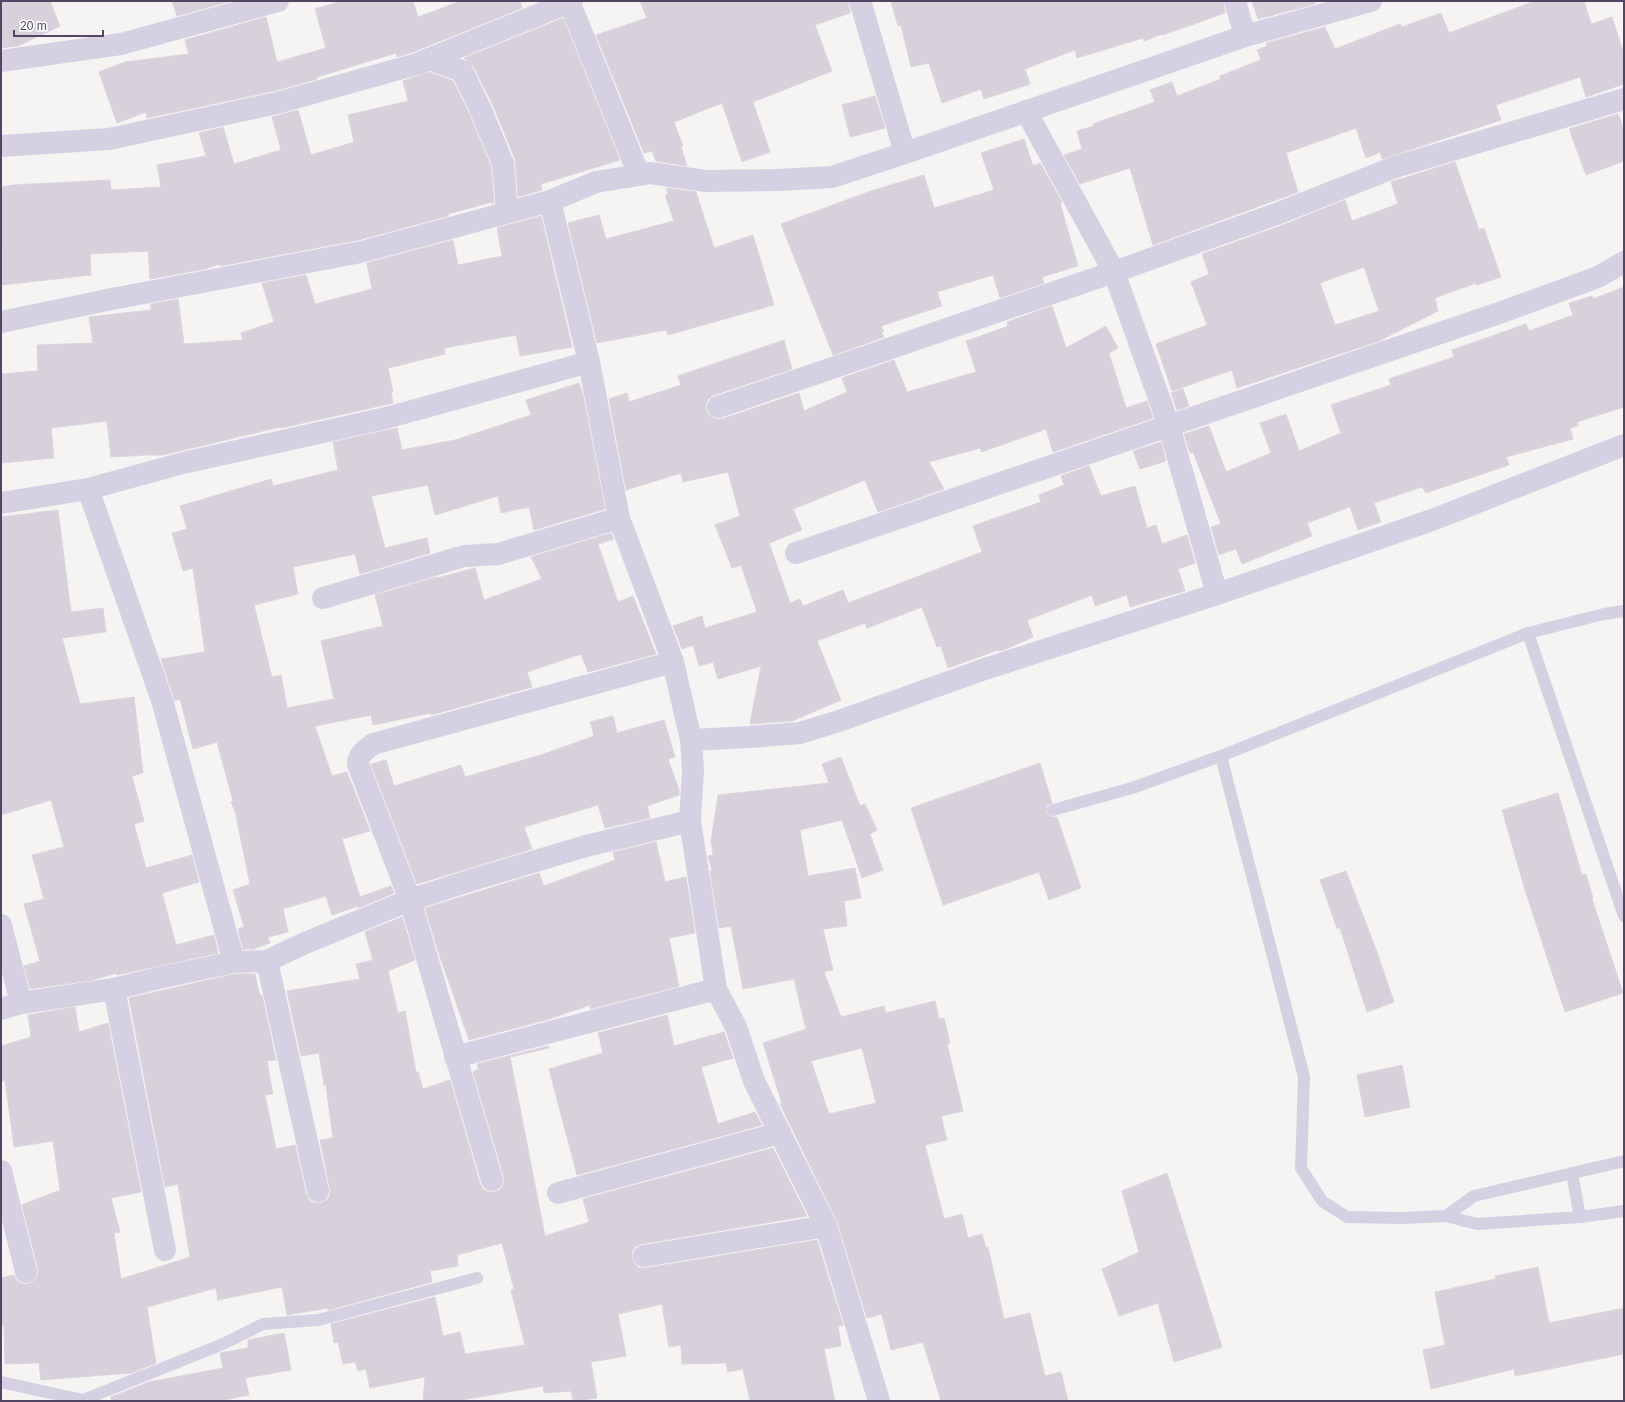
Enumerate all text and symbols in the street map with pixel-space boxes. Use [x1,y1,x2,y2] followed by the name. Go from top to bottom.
[14,12,103,38] scale bar
[20,19,47,33] text: 20 m

